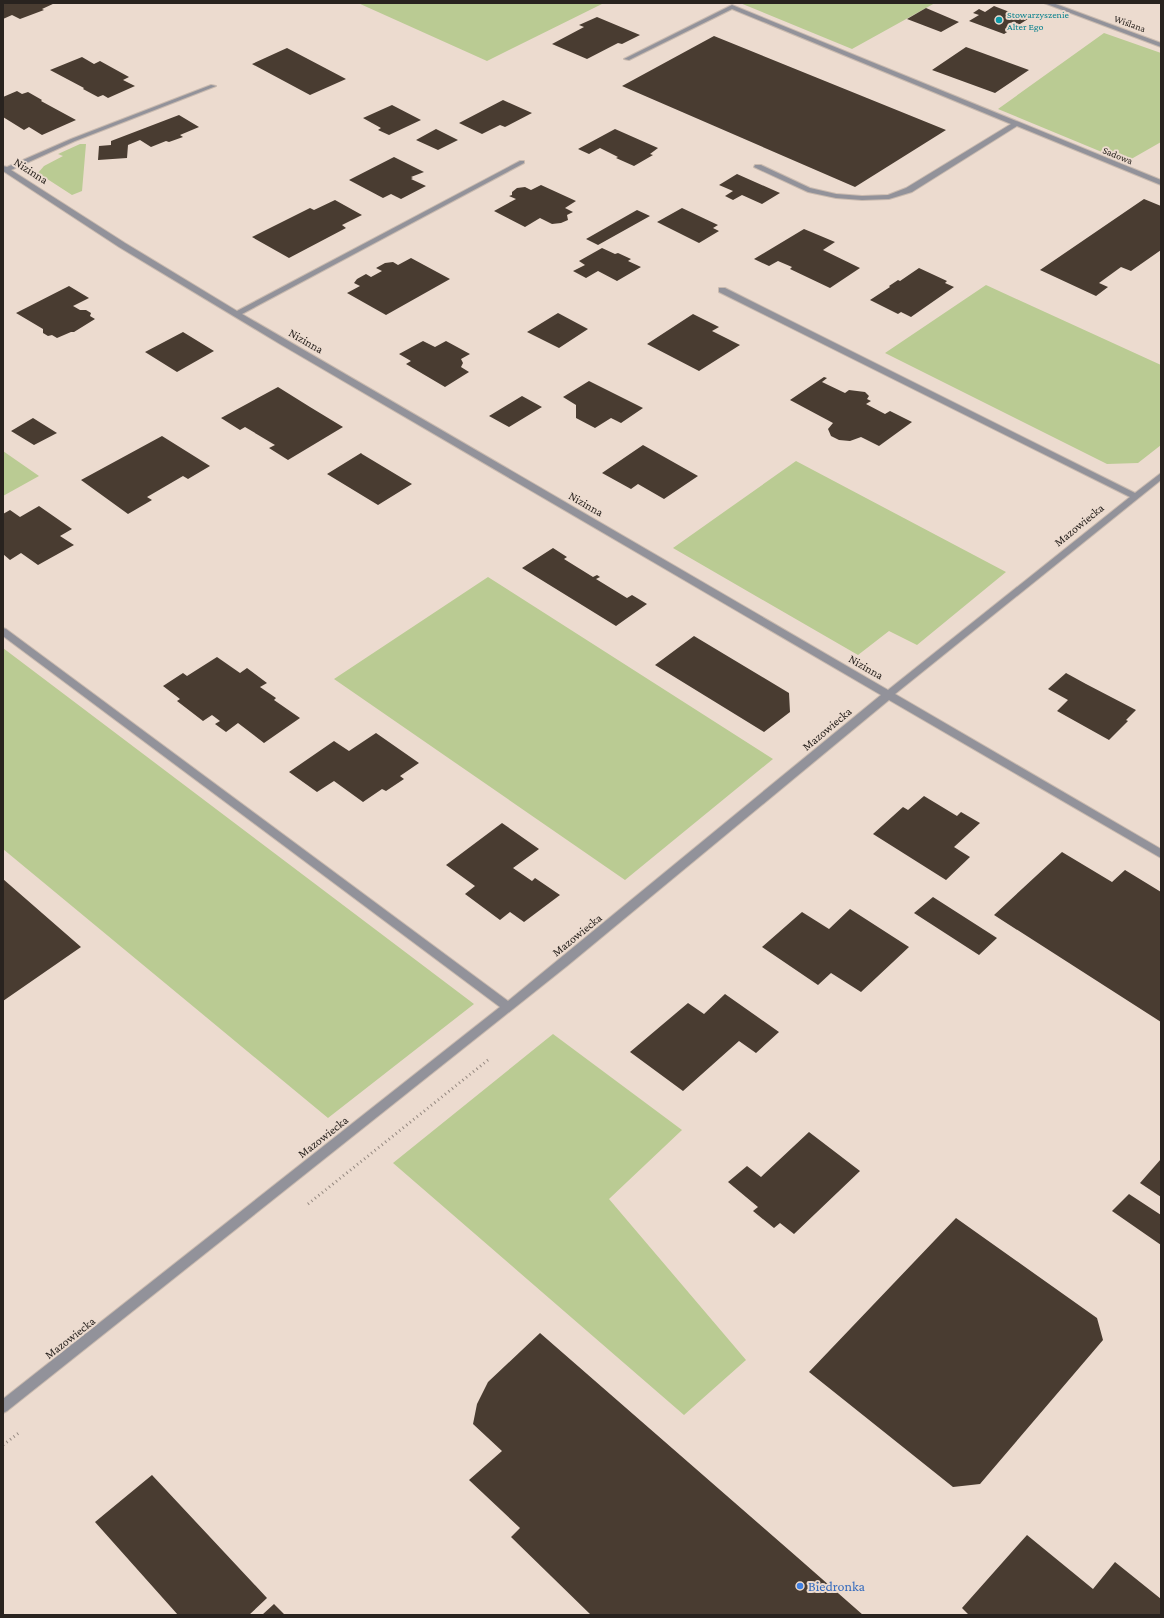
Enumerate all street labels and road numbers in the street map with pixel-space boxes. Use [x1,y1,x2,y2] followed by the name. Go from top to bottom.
[1113,13,1147,34] street label: Wiślana
[1101,144,1135,167] street label: Sadowa
[11,155,51,187] street label: Nizinna
[286,326,326,357] street label: Nizinna
[566,489,606,520] street label: Nizinna
[1051,500,1107,549] street label: Mazowiecka
[846,652,886,683] street label: Nizinna
[800,704,855,754] street label: Mazowiecka
[549,910,605,959] street label: Mazowiecka
[295,1113,351,1161] street label: Mazowiecka
[42,1314,98,1362] street label: Mazowiecka

